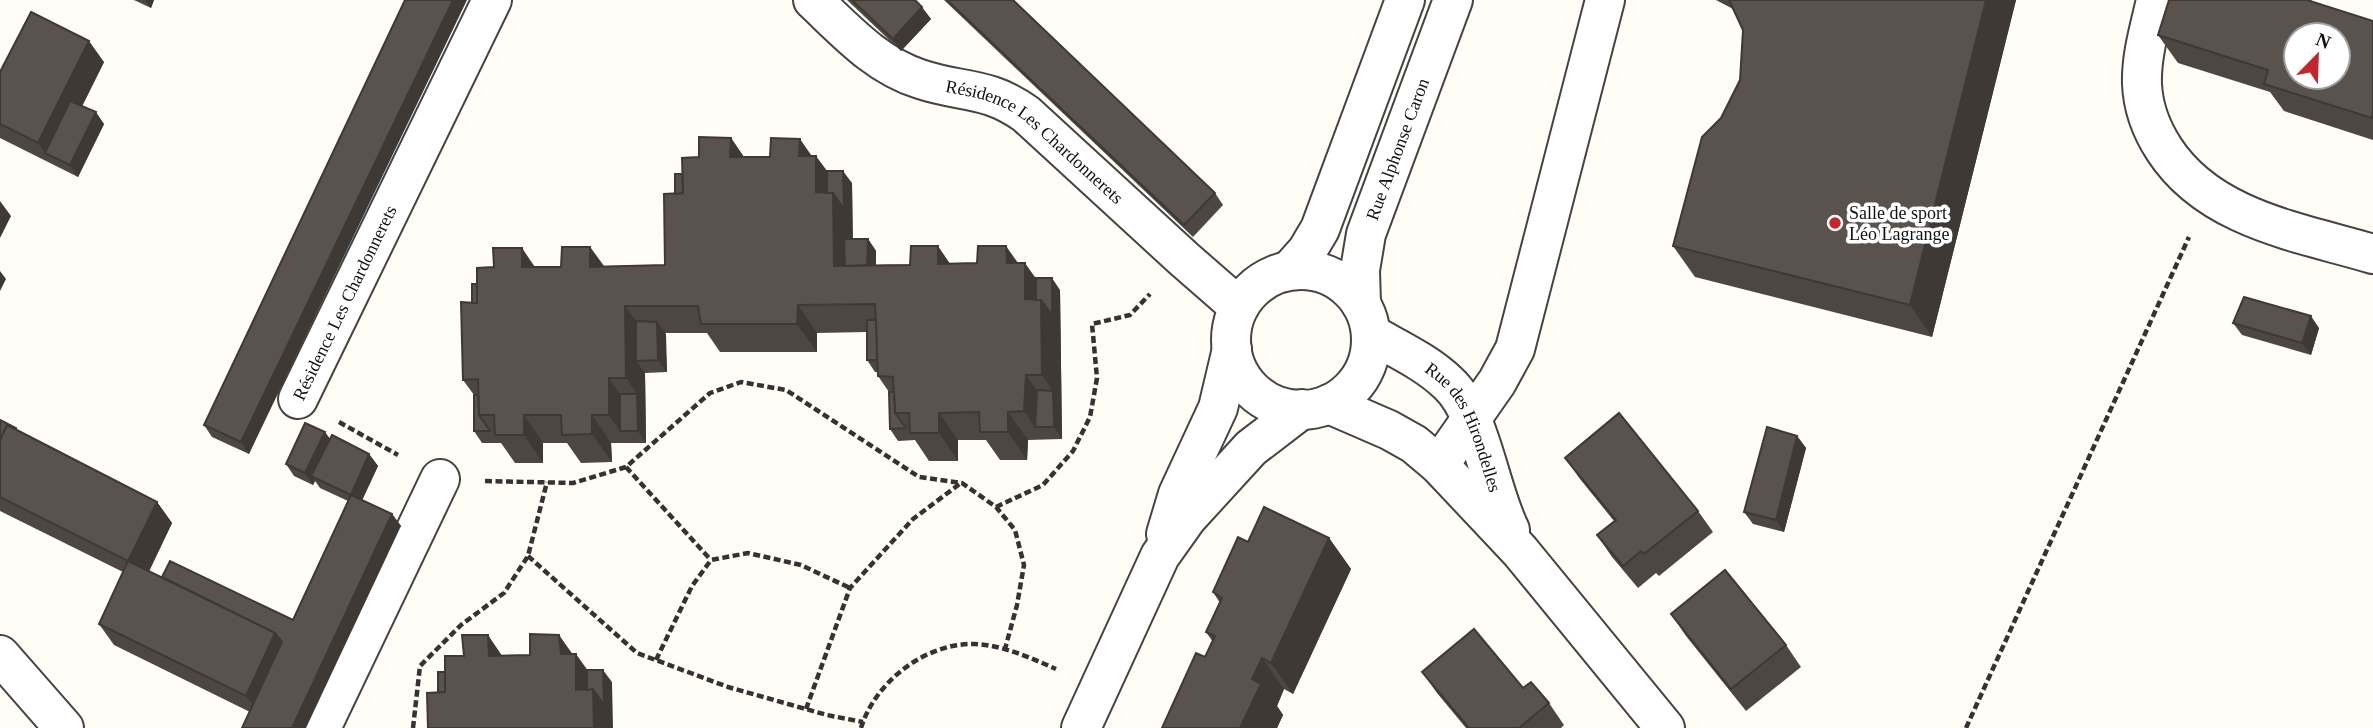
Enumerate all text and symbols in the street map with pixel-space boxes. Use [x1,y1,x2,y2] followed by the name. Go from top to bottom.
[2282,21,2352,91] north arrow
[2313,28,2334,53] text: N
[1362,75,1433,223] street label: Rue Alphonse Caron
[944,76,1127,208] street label: Résidence Les Chardonnerets
[289,202,401,403] street label: Résidence Les Chardonnerets
[1849,203,1949,244] place label: Salle de sport Léo Lagrange
[1827,215,1843,231] marker: Salle de sport Léo Lagrange
[1421,358,1505,494] street label: Rue des Hirondelles

